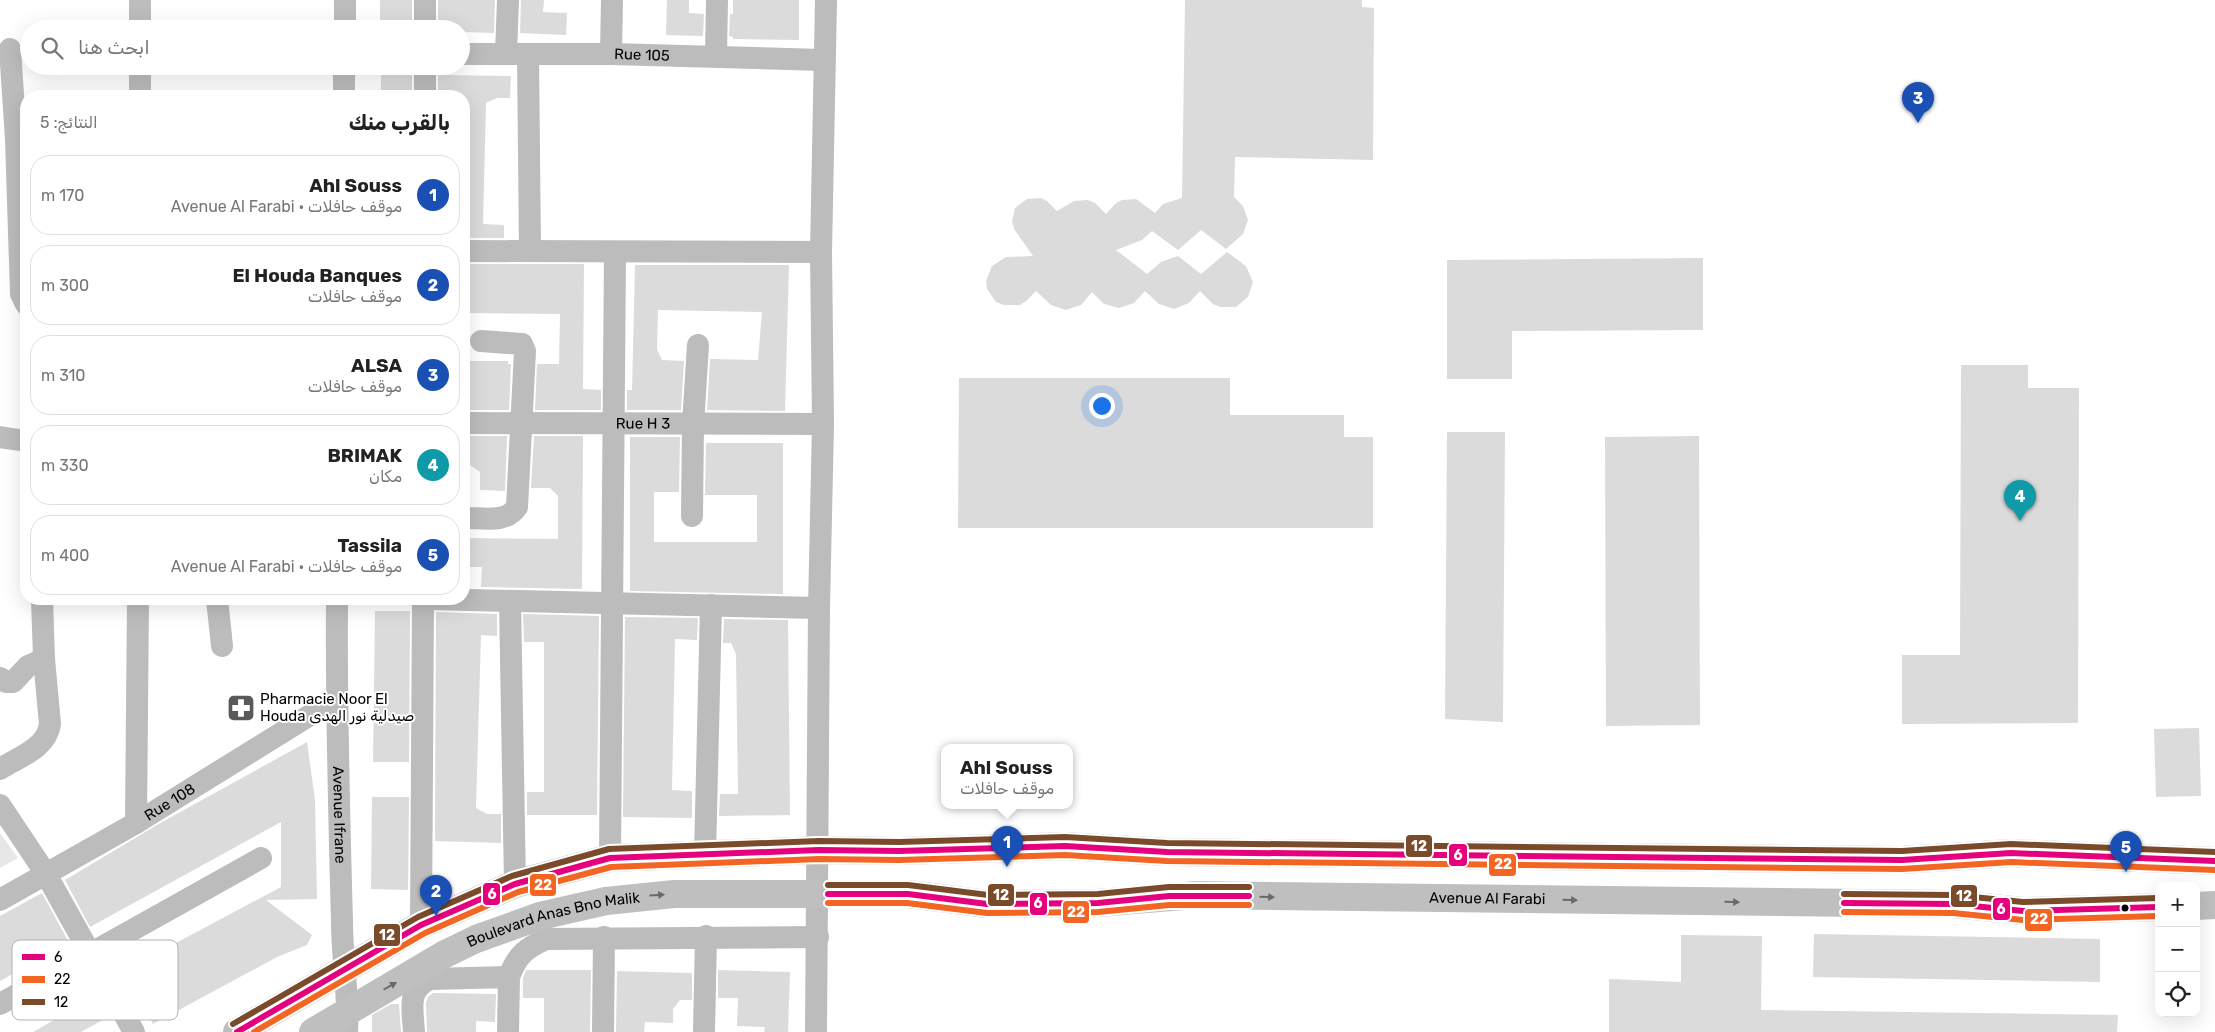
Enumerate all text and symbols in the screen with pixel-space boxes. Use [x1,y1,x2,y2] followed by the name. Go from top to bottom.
[20,20,470,75] search box
[38,34,66,62] icon: search
[78,36,150,59] text: ابحث هنا
[614,45,670,65] street label: Rue 105
[1902,82,1934,123] pin: 3
[349,110,450,135] text: بالقرب منك
[40,113,98,132] text: النتائج: 5
[309,174,402,197] text: Ahl Souss
[41,186,84,205] text: 170 m
[429,186,437,205] text: 1
[171,197,402,216] text: موقف حافلات · Avenue Al Farabi
[232,264,402,287] text: El Houda Banques
[41,276,89,295] text: 300 m
[428,276,438,295] text: 2
[308,287,402,306] text: موقف حافلات
[351,354,402,377] text: ALSA
[41,366,86,385] text: 310 m
[428,366,438,385] text: 3
[308,377,402,396] text: موقف حافلات
[1089,393,1115,419] your location
[616,414,670,433] street label: Rue H 3
[327,444,402,467] text: BRIMAK
[41,456,89,475] text: 330 m
[428,456,438,475] text: 4
[369,467,402,486] text: مكان
[2004,480,2036,521] pin: 4
[337,534,402,557] text: Tassila
[41,546,89,565] text: 400 m
[428,546,438,565] text: 5
[171,557,402,576] text: موقف حافلات · Avenue Al Farabi
[260,690,414,725] place label: Pharmacie Noor El Houda صيدلية نور الهدى
[226,693,256,723] pharmacy icon: Pharmacie Noor El Houda صيدلية نور الهدى
[941,744,1073,809] popup
[960,756,1053,779] text: Ahl Souss
[329,766,349,864] street label: Avenue Ifrane
[960,779,1054,798] text: موقف حافلات
[141,780,198,825] street label: Rue 108
[991,826,1023,867] pin: 1
[2110,831,2142,872] pin: 5
[1405,834,1433,858] line badge: 12
[1411,838,1427,855] text: 12
[1448,843,1468,867] line badge: 6
[1453,847,1463,864] text: 6
[1488,853,1517,877] line badge: 22
[1494,856,1512,873] text: 22
[529,873,557,897] line badge: 22
[420,875,452,916] pin: 2
[534,877,552,894] text: 22
[482,882,501,906] line badge: 6
[2155,882,2200,1017] map controls
[2155,882,2200,927] button: +
[987,883,1015,907] line badge: 12
[1950,884,1978,908] line badge: 12
[487,886,497,903] text: 6
[993,887,1009,904] text: 12
[1956,888,1972,905] text: 12
[464,889,641,951] street label: Boulevard Anas Bno Malik
[1429,889,1545,908] street label: Avenue Al Farabi
[649,891,665,899] one-way arrow
[1029,892,1048,916] line badge: 6
[1260,893,1276,901] one-way arrow
[1033,895,1043,912] text: 6
[1562,896,1578,904] one-way arrow
[1992,897,2011,921] line badge: 6
[1725,898,1741,906] one-way arrow
[1062,900,1090,924] line badge: 22
[1996,901,2006,918] text: 6
[2120,903,2130,913] unlabelled marker
[1067,904,1085,921] text: 22
[2024,908,2053,932] line badge: 22
[2030,911,2048,928] text: 22
[373,923,401,947] line badge: 12
[379,927,395,944] text: 12
[2155,927,2200,972] button: −
[12,940,178,1020] legend
[54,949,62,966] text: 6
[54,971,70,988] text: 22
[2155,972,2200,1017] button: locate
[384,982,397,991] one-way arrow
[54,994,68,1011] text: 12

